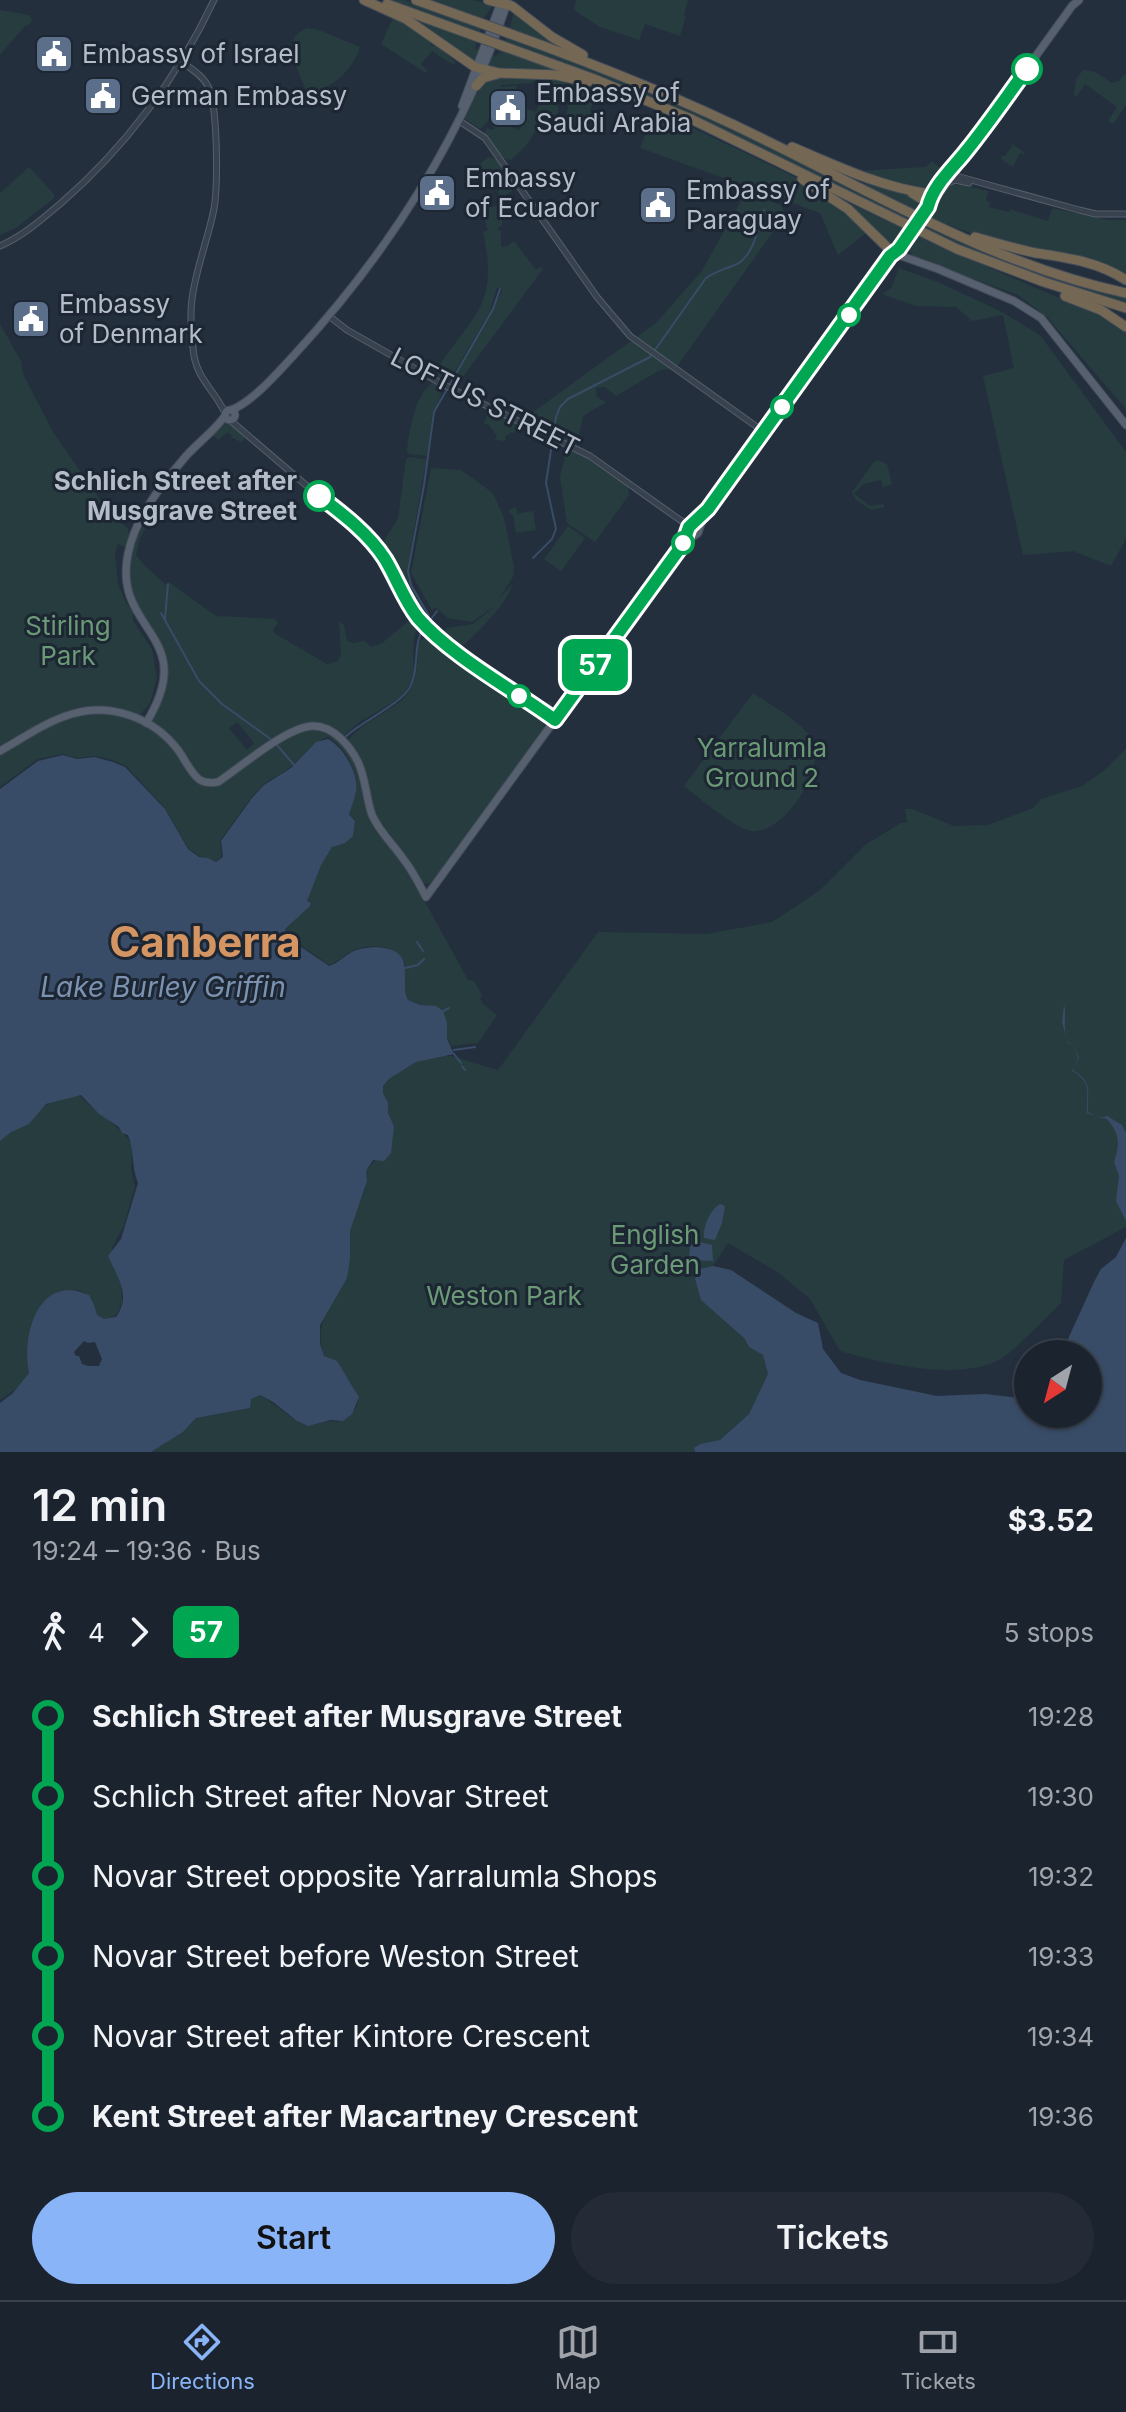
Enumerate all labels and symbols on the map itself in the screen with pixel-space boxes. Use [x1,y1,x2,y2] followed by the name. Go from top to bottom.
[33,33,75,75] public building icon: Embassy of Israel
[82,38,300,69] place label: Embassy of Israel
[1012,54,1042,84] unlabelled marker
[82,75,124,117] public building icon: German Embassy
[536,77,691,138] place label: Embassy of Saudi Arabia
[131,80,347,111] place label: German Embassy
[487,87,529,129] public building icon: Embassy of Saudi Arabia
[465,162,599,223] place label: Embassy of Ecuador
[416,172,458,214] public building icon: Embassy of Ecuador
[686,174,830,235] place label: Embassy of Paraguay
[637,184,679,226] public building icon: Embassy of Paraguay
[59,288,203,349] place label: Embassy of Denmark
[10,298,52,340] public building icon: Embassy of Denmark
[838,304,860,326] unlabelled marker
[386,341,585,462] street label: LOFTUS STREET
[771,396,793,418] unlabelled marker
[54,465,297,526] place label: Schlich Street after Musgrave Street
[304,481,334,511] marker: Schlich Street after Musgrave Street
[672,532,694,554] unlabelled marker
[25,610,111,671] park label: Stirling Park
[559,639,631,691] line badge: 57
[508,685,530,707] unlabelled marker
[697,732,827,793] park label: Yarralumla Ground 2
[109,916,301,967] district label: Canberra
[40,970,286,1004] water label: Lake Burley Griffin
[610,1219,700,1280] park label: English Garden
[426,1280,582,1311] park label: Weston Park
[1014,1340,1102,1428] north arrow

